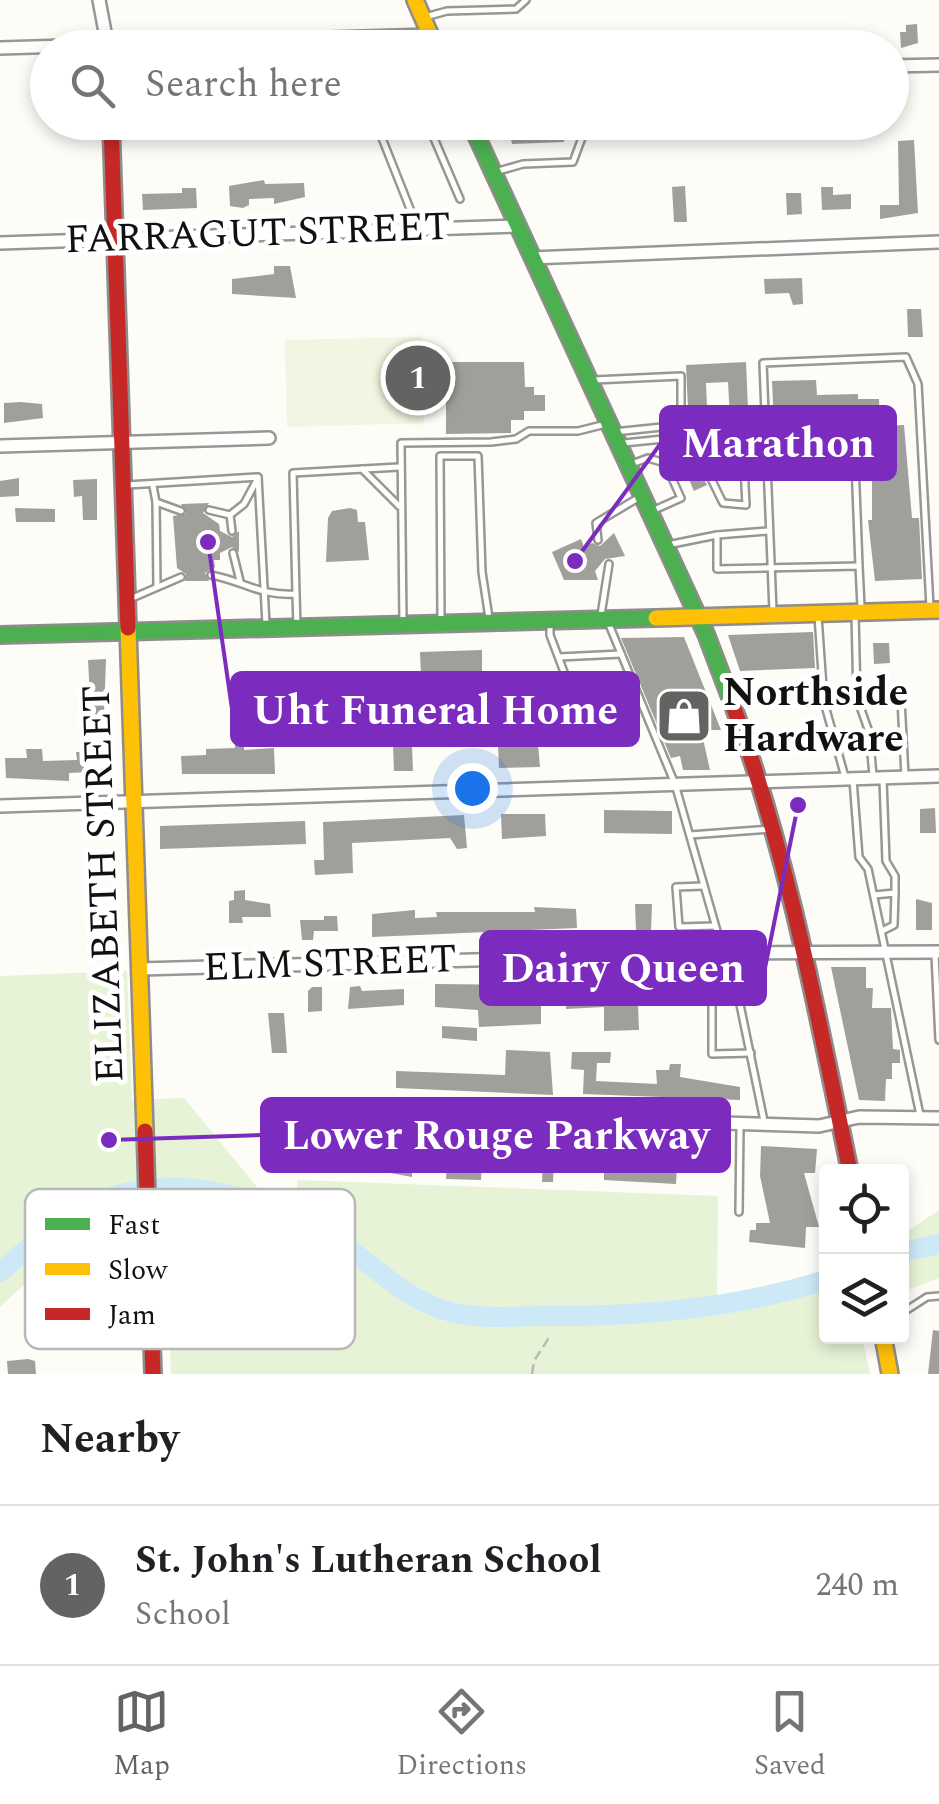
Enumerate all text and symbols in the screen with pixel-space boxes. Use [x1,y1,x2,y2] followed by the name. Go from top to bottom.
[30,30,909,140] search box
[145,56,342,114] text: Search here
[65,58,120,113] icon: search
[64,197,452,271] street label: FARRAGUT STREET
[386,340,450,416] pin: 1
[661,407,895,479] callout: Marathon
[681,413,875,476] text: Marathon
[723,663,908,770] place label: Northside Hardware
[232,673,638,745] callout: Uht Funeral Home
[252,680,618,743] text: Uht Funeral Home
[67,684,141,1084] street label: ELIZABETH STREET
[654,686,714,746] shop icon: Northside Hardware
[447,763,498,814] your location
[202,929,458,999] street label: ELM STREET
[481,932,765,1004] callout: Dairy Queen
[501,938,745,1001] text: Dairy Queen
[262,1099,729,1171] callout: Lower Rouge Parkway
[283,1105,711,1168] text: Lower Rouge Parkway
[819,1164,909,1344] map controls
[819,1164,909,1254] button: locate
[25,1189,355,1349] legend
[108,1204,160,1247] text: Fast
[108,1249,168,1292] text: Slow
[819,1254,909,1344] button: layers
[108,1294,156,1337] text: Jam
[40,1408,179,1471] text: Nearby
[135,1532,602,1590] text: St. John's Lutheran School
[64,1561,81,1610] text: 1
[815,1561,899,1610] text: 240 m
[135,1590,231,1639] text: School
[113,1684,170,1787] tab: Map
[396,1684,527,1787] tab: Directions
[754,1684,826,1787] tab: Saved

